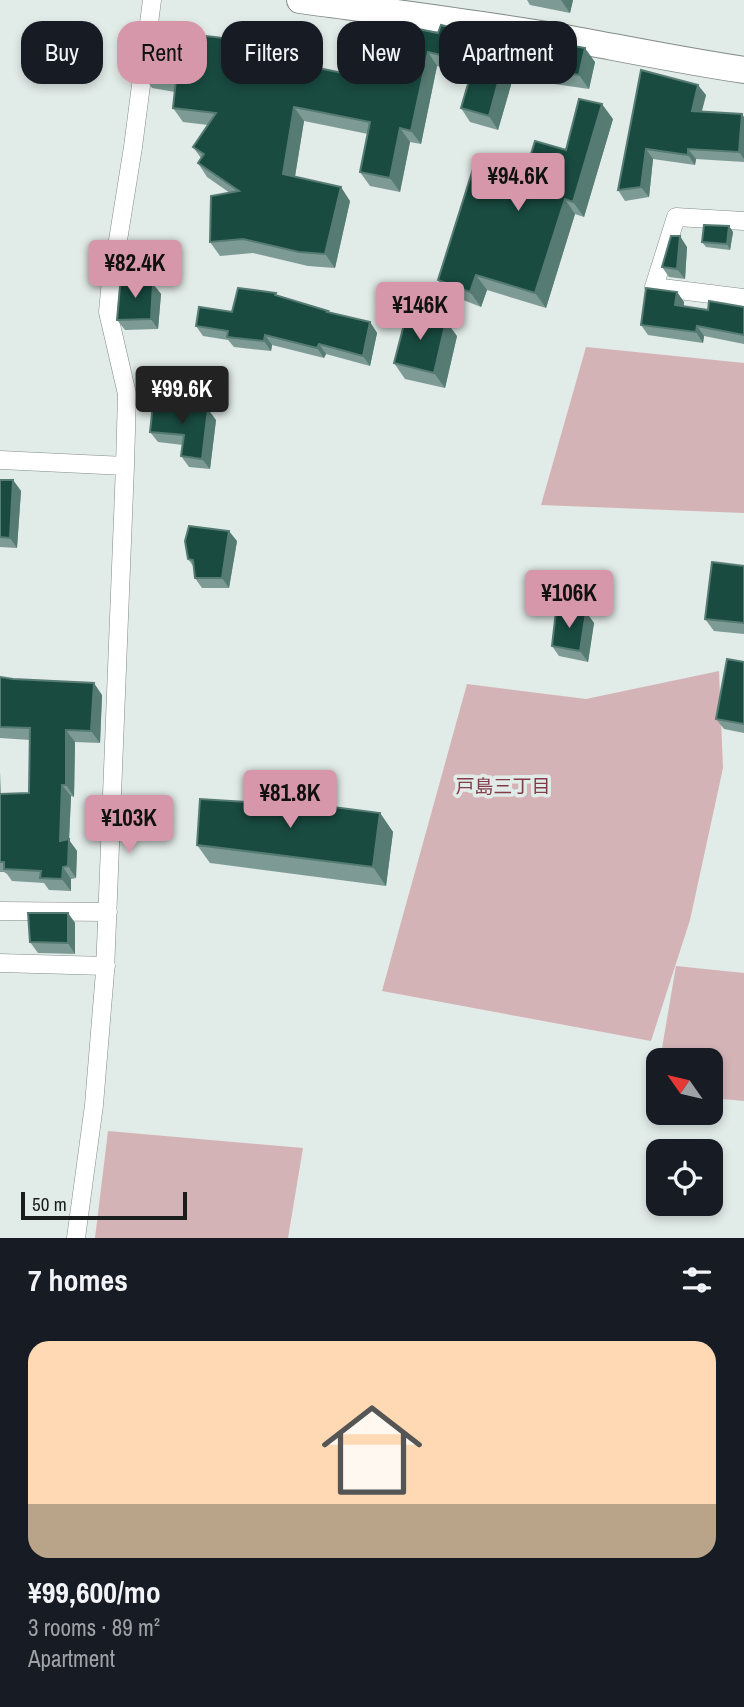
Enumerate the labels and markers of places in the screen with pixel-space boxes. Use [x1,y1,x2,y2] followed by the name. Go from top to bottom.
[461,154,575,213] pin: ¥94.6K
[78,240,192,300] pin: ¥82.4K
[371,282,469,342] pin: ¥146K
[125,366,239,426] pin: ¥99.6K
[520,570,618,630] pin: ¥106K
[233,770,347,830] pin: ¥81.8K
[80,796,178,855] pin: ¥103K

